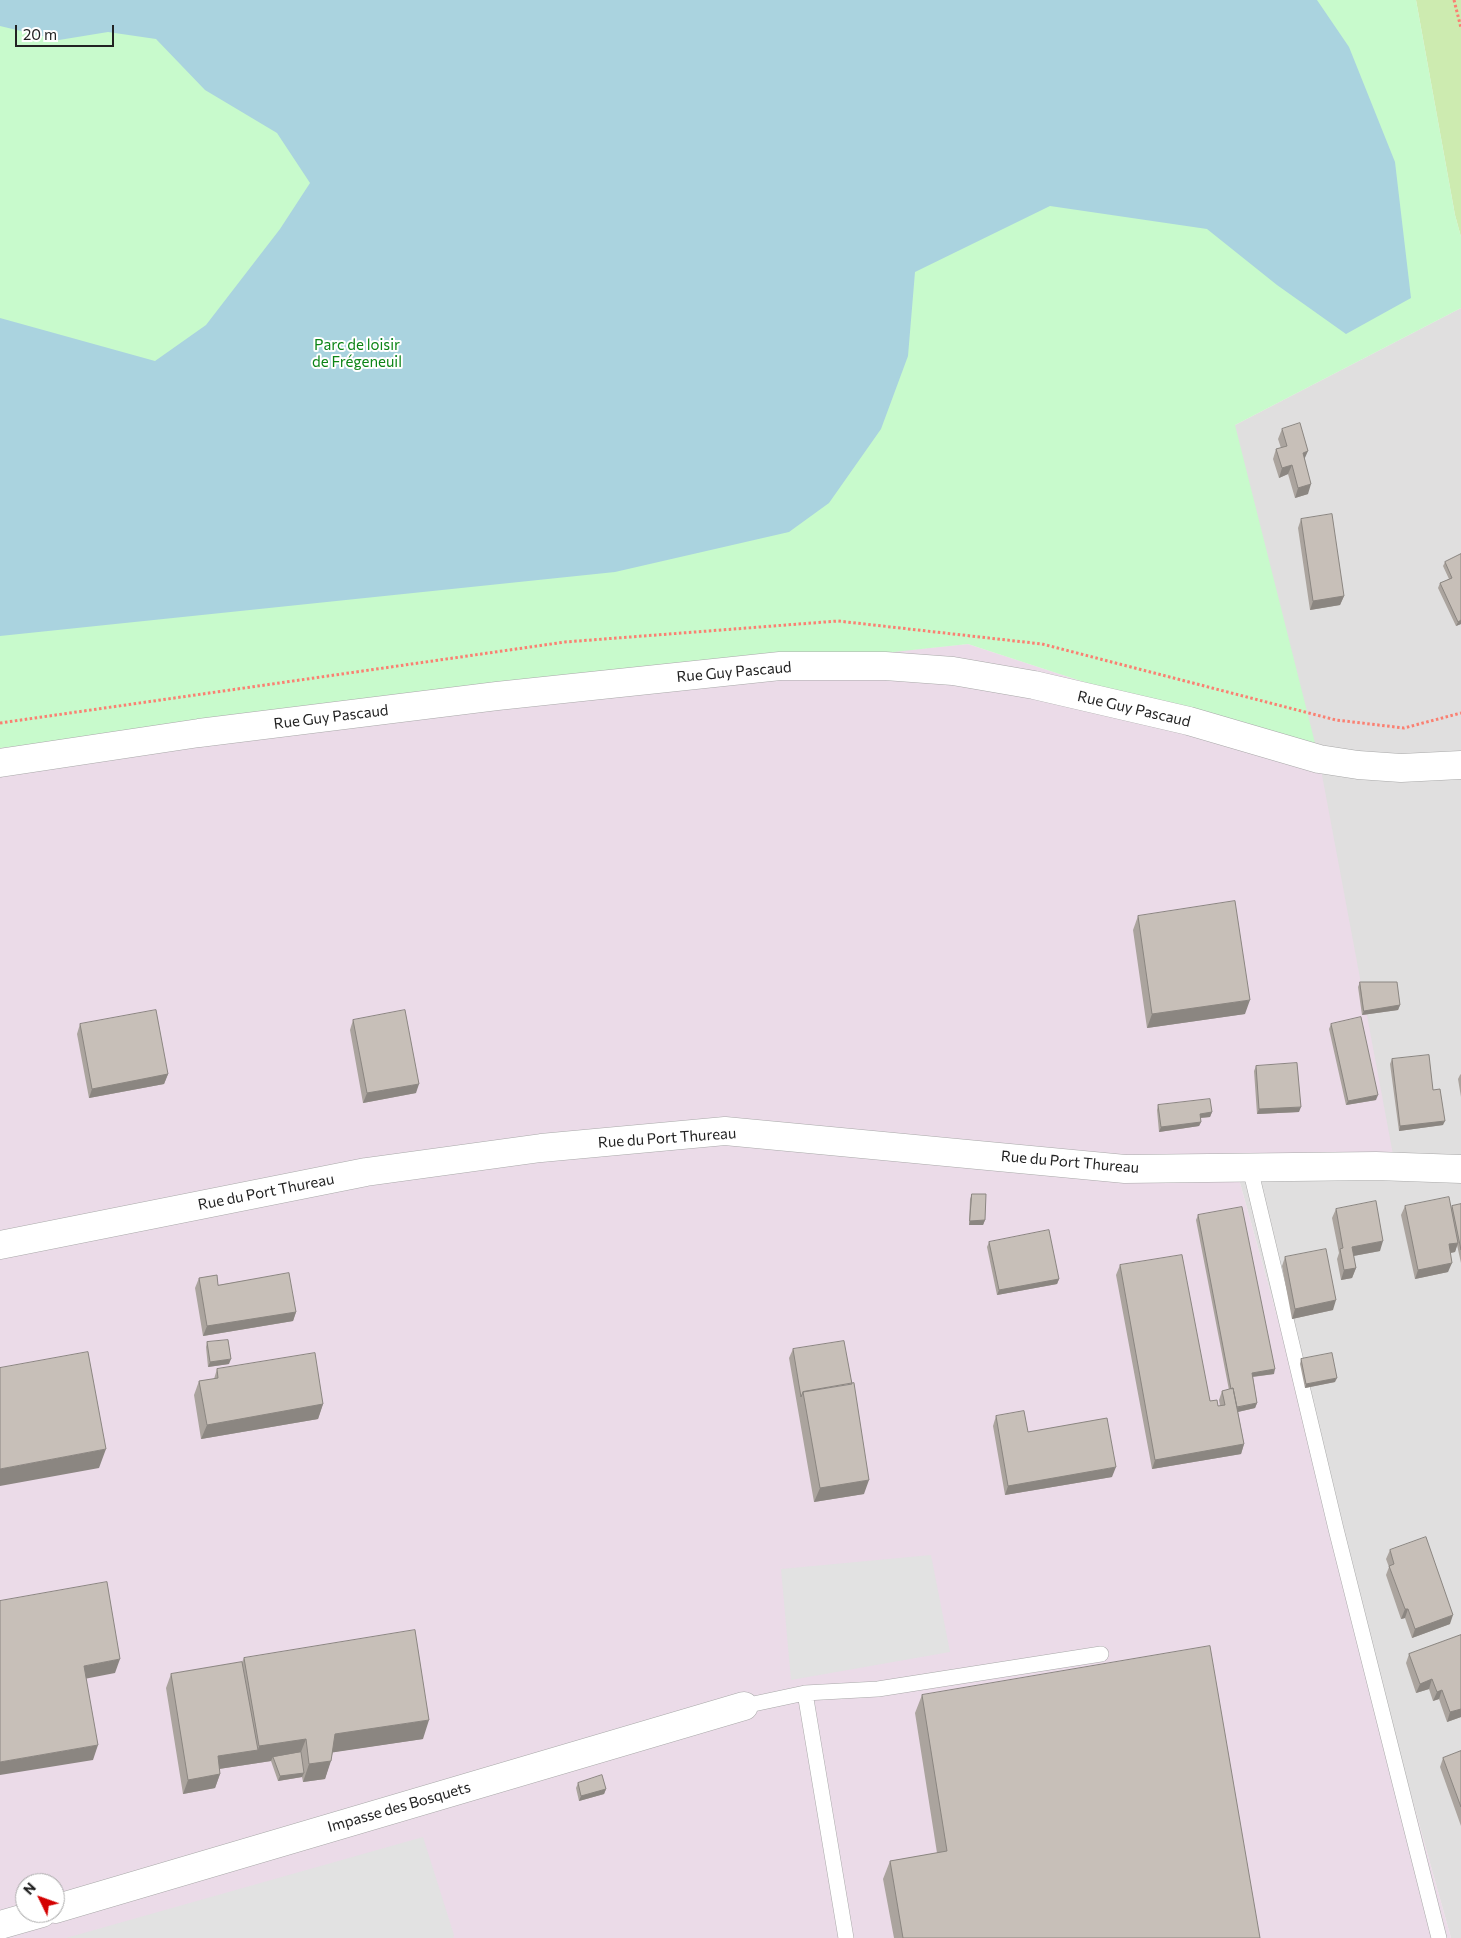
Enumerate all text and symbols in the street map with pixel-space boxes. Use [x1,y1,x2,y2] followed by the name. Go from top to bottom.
[18,15,116,47] scale bar
[23,25,57,43] text: 20 m
[312,336,402,371] park label: Parc de loisir de Frégeneuil
[676,658,792,686] street label: Rue Guy Pascaud
[1076,687,1192,731] street label: Rue Guy Pascaud
[273,701,389,733] street label: Rue Guy Pascaud
[597,1124,737,1152] street label: Rue du Port Thureau
[1000,1147,1140,1177] street label: Rue du Port Thureau
[196,1170,336,1214] street label: Rue du Port Thureau
[325,1778,473,1836] street label: Impasse des Bosquets
[15,1873,65,1923] north arrow
[19,1879,39,1898] text: N

